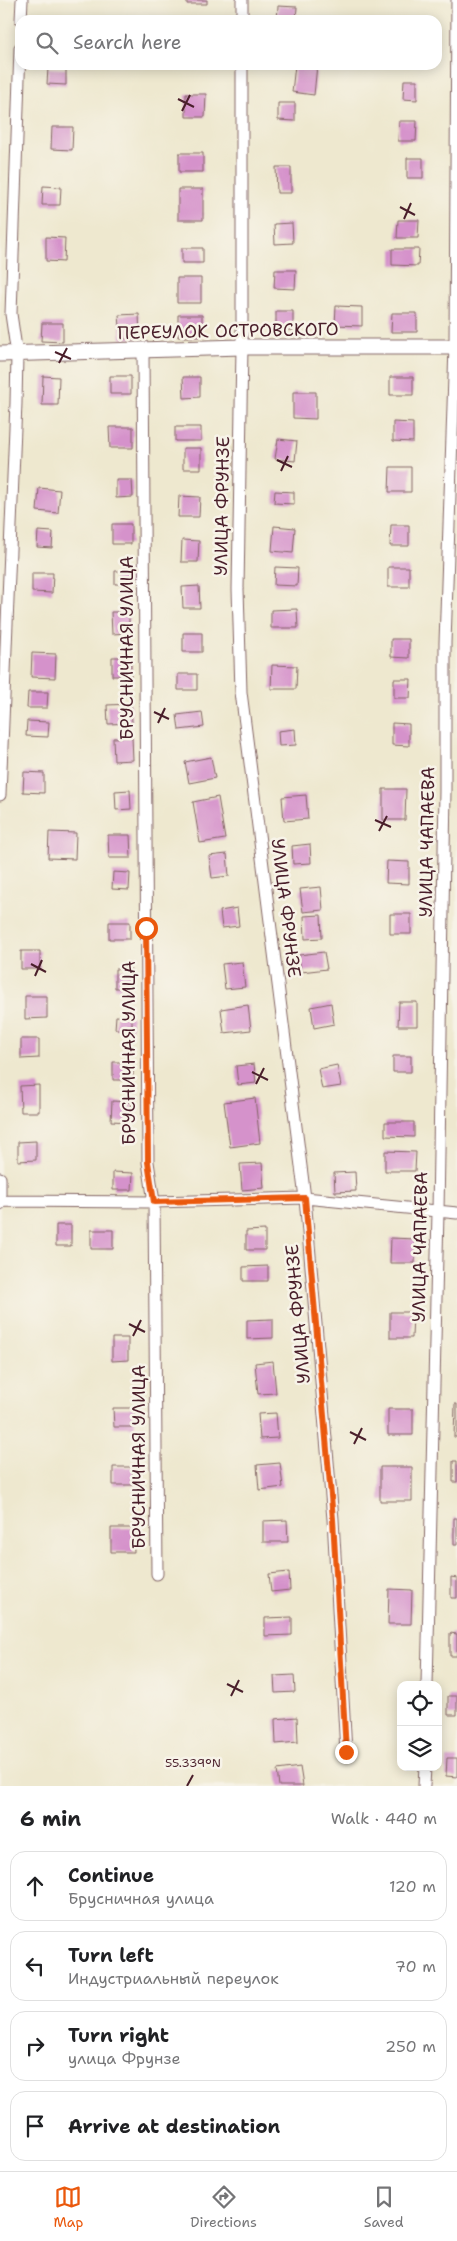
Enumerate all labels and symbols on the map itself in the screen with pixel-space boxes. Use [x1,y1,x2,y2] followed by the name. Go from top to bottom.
[117,317,339,345] street label: ПЕРЕУЛОК ОСТРОВСКОГО
[209,436,235,576] street label: УЛИЦА ФРУНЗЕ
[115,556,139,740] street label: БРУСНИЧНАЯ УЛИЦА
[414,766,440,918] street label: УЛИЦА ЧАПАЕВА
[266,837,306,979] street label: УЛИЦА ФРУНЗЕ
[135,917,158,940] route start
[117,961,141,1145] street label: БРУСНИЧНАЯ УЛИЦА
[407,1171,433,1323] street label: УЛИЦА ЧАПАЕВА
[280,1243,316,1385] street label: УЛИЦА ФРУНЗЕ
[127,1365,151,1549] street label: БРУСНИЧНАЯ УЛИЦА
[335,1741,358,1764] route end
[165,1755,221,1771] text: 55.339°N

